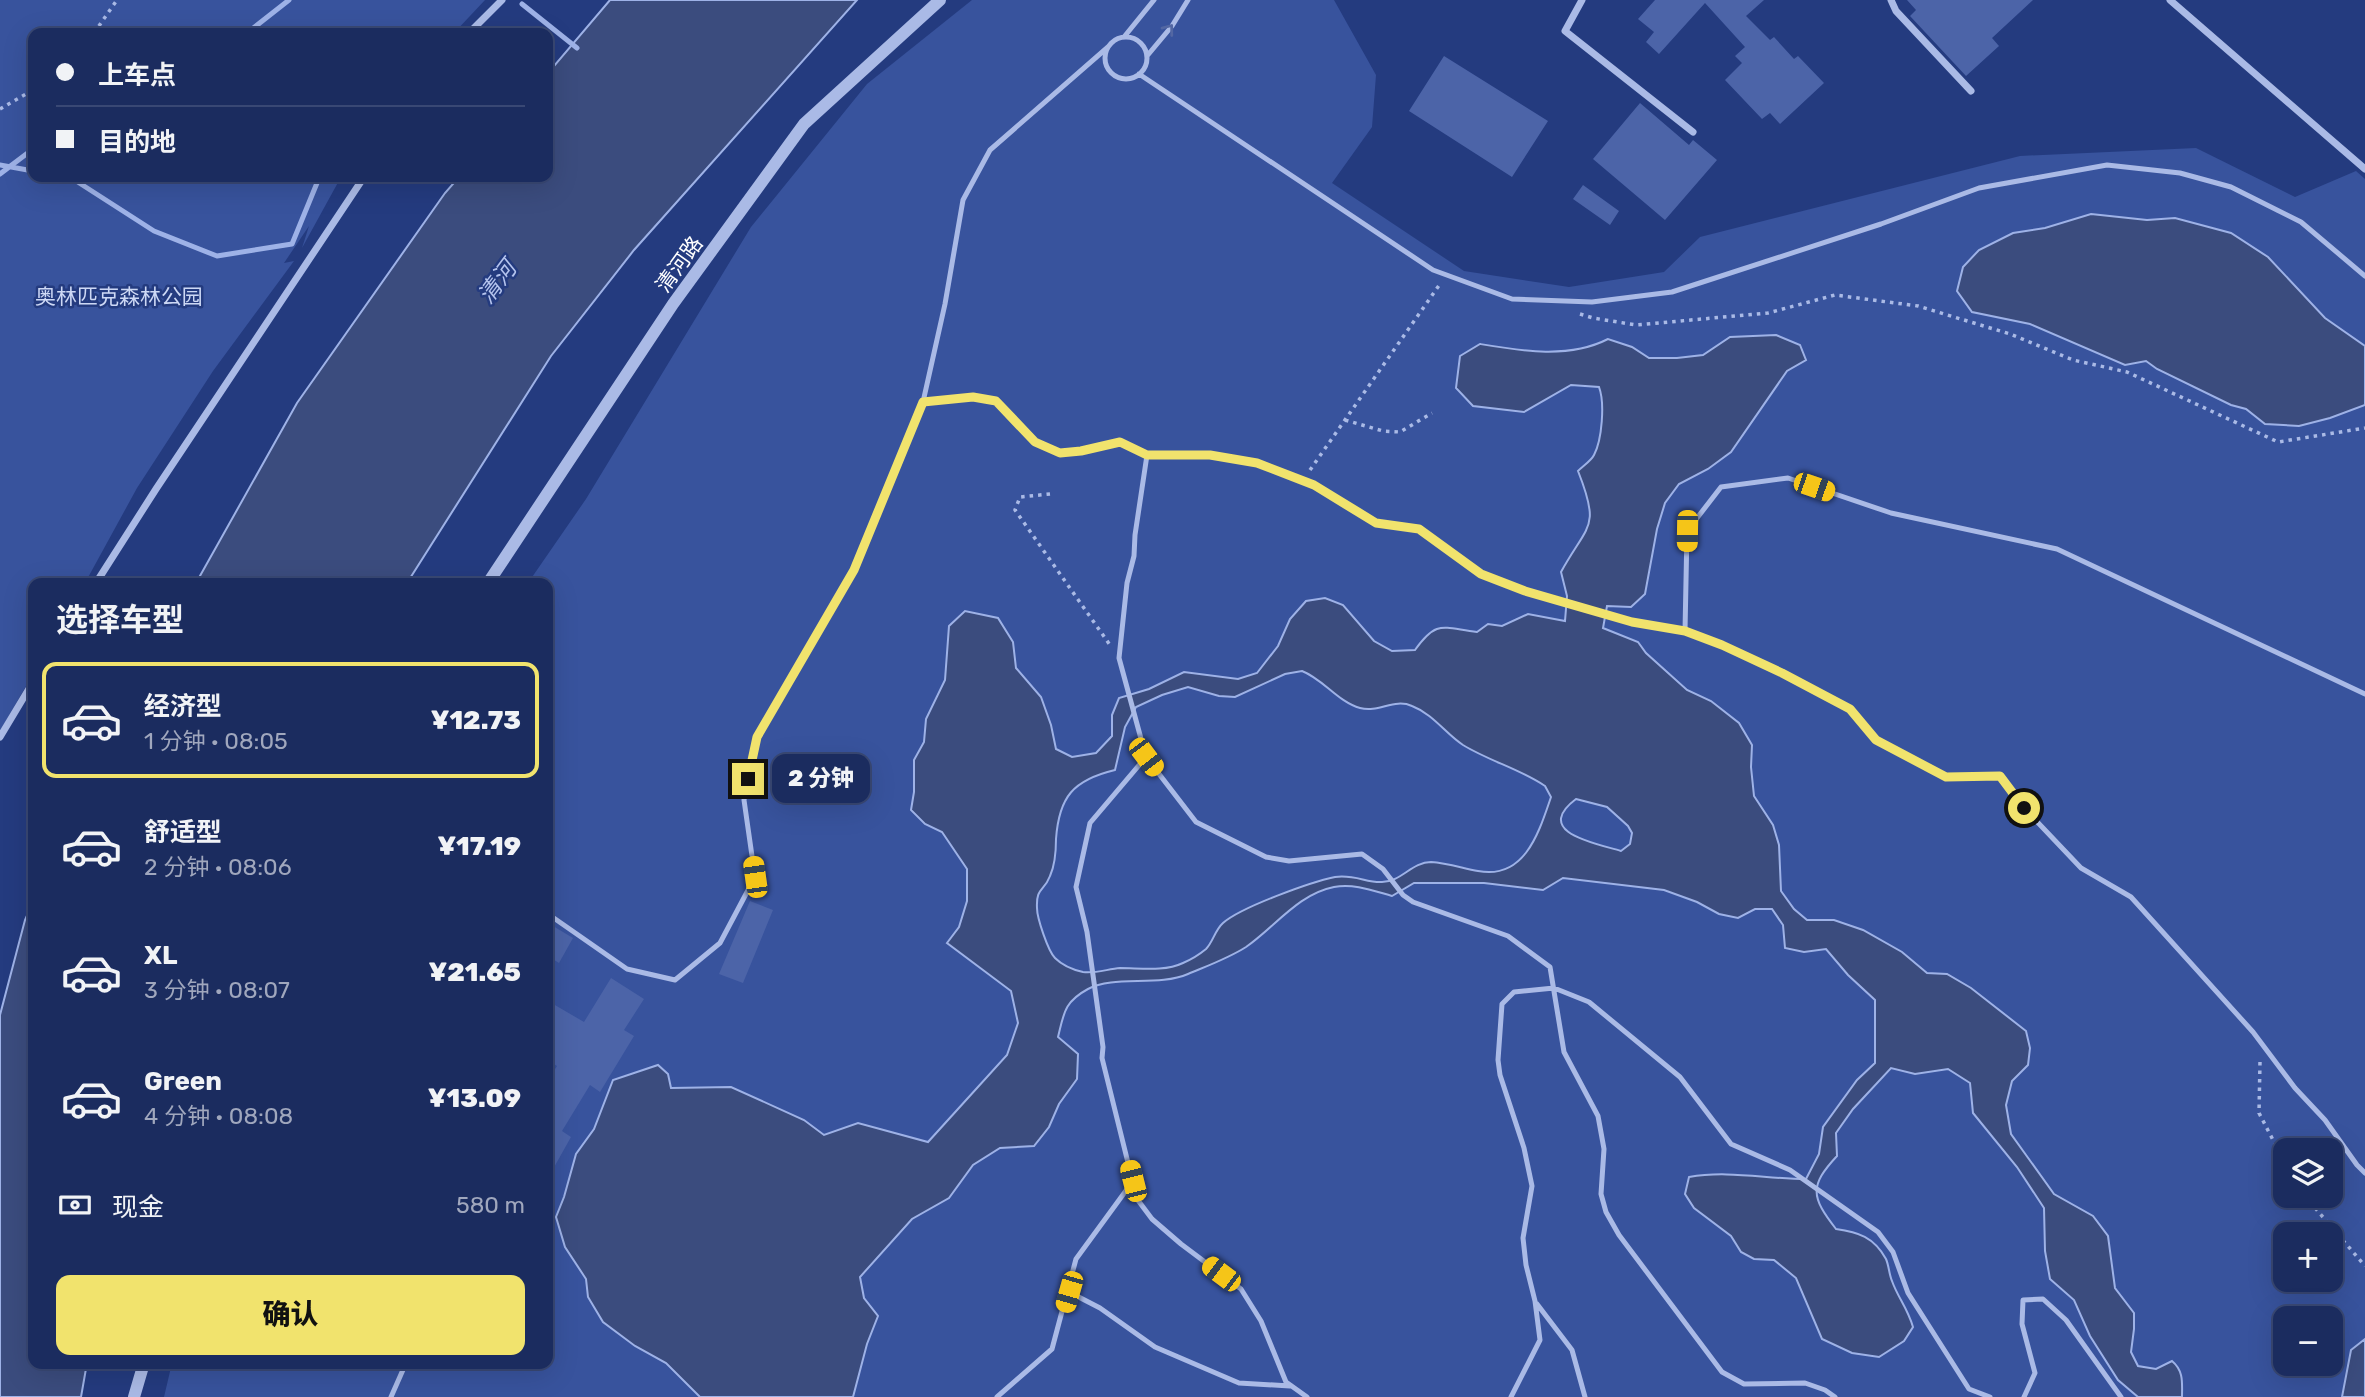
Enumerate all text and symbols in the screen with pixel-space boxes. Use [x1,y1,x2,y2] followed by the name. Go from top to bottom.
[1160,24,1173,36] one-way arrow
[98,60,176,91] text: 上车点
[98,127,176,158] text: 目的地
[650,231,708,297] street label: 清河路
[472,252,524,309] water label: 清河
[35,284,203,309] park label: 奥林匹克森林公园
[1791,470,1838,504] car
[1677,510,1698,552] car
[56,601,184,639] text: 选择车型
[60,689,123,752] icon: car
[144,691,222,722] text: 经济型
[431,705,521,736] text: ¥12.73
[144,727,288,755] text: 1 分钟 · 08:05
[1125,734,1168,780] car
[772,754,870,804] callout: 2 分钟
[732,763,764,795] route end
[788,764,854,792] text: 2 分钟
[2008,792,2040,824] route start
[60,815,123,878] icon: car
[144,817,222,848] text: 舒适型
[437,831,521,862] text: ¥17.19
[144,853,292,881] text: 2 分钟 · 08:06
[742,855,769,899] car
[144,940,177,971] text: XL
[60,941,123,1004] icon: car
[429,957,521,988] text: ¥21.65
[144,976,290,1004] text: 3 分钟 · 08:07
[144,1066,222,1097] text: Green
[60,1067,123,1130] icon: car
[428,1083,521,1114] text: ¥13.09
[144,1102,293,1130] text: 4 分钟 · 08:08
[2273,1138,2343,1376] map controls
[2273,1138,2343,1208] button: layers
[1118,1158,1149,1204] car
[56,1186,94,1224] icon: cash
[456,1191,525,1219] text: 580 m
[112,1192,164,1223] text: 现金
[2273,1222,2343,1292] button: +
[1198,1253,1245,1295] car
[1054,1269,1085,1315] car
[56,1275,525,1355] button: 确认
[2273,1306,2343,1376] button: −

